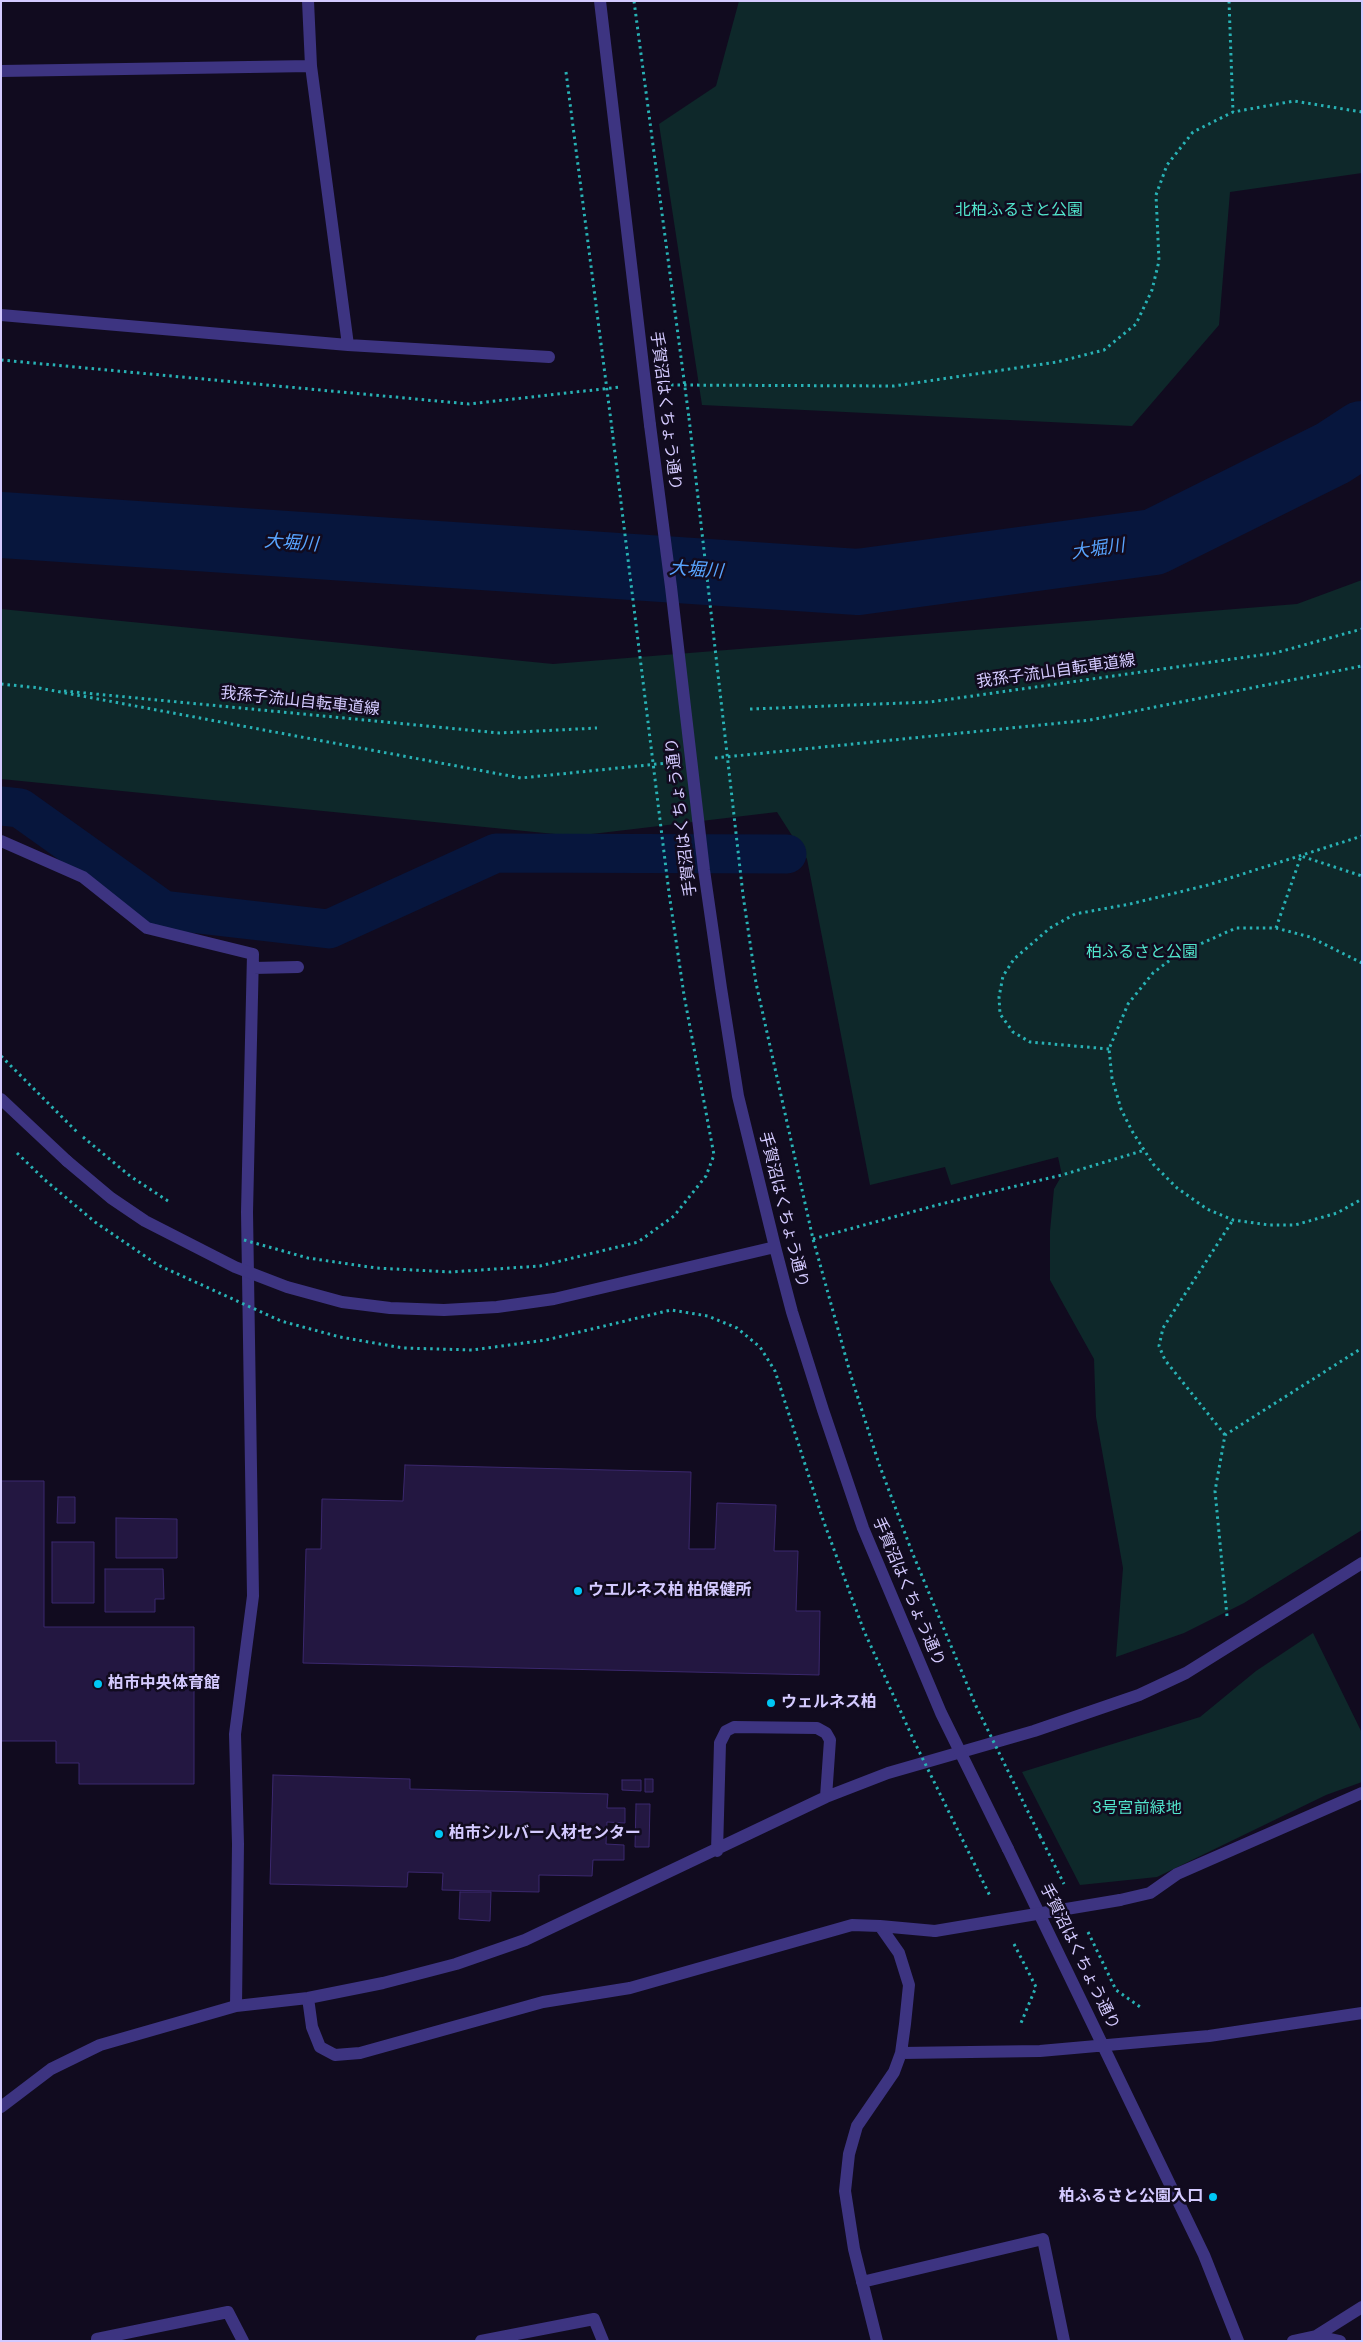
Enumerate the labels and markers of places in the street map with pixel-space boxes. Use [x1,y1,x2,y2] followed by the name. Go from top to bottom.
[588,1581,751,1601] place label: ウエルネス柏 柏保健所
[572,1585,584,1597] marker: ウエルネス柏 柏保健所
[108,1674,220,1694] place label: 柏市中央体育館
[92,1678,104,1690] marker: 柏市中央体育館
[781,1693,877,1713] place label: ウェルネス柏
[765,1697,777,1709] marker: ウェルネス柏
[449,1824,641,1844] place label: 柏市シルバー人材センター
[433,1828,445,1840] marker: 柏市シルバー人材センター
[1059,2187,1203,2207] place label: 柏ふるさと公園入口
[1207,2191,1219,2203] marker: 柏ふるさと公園入口

